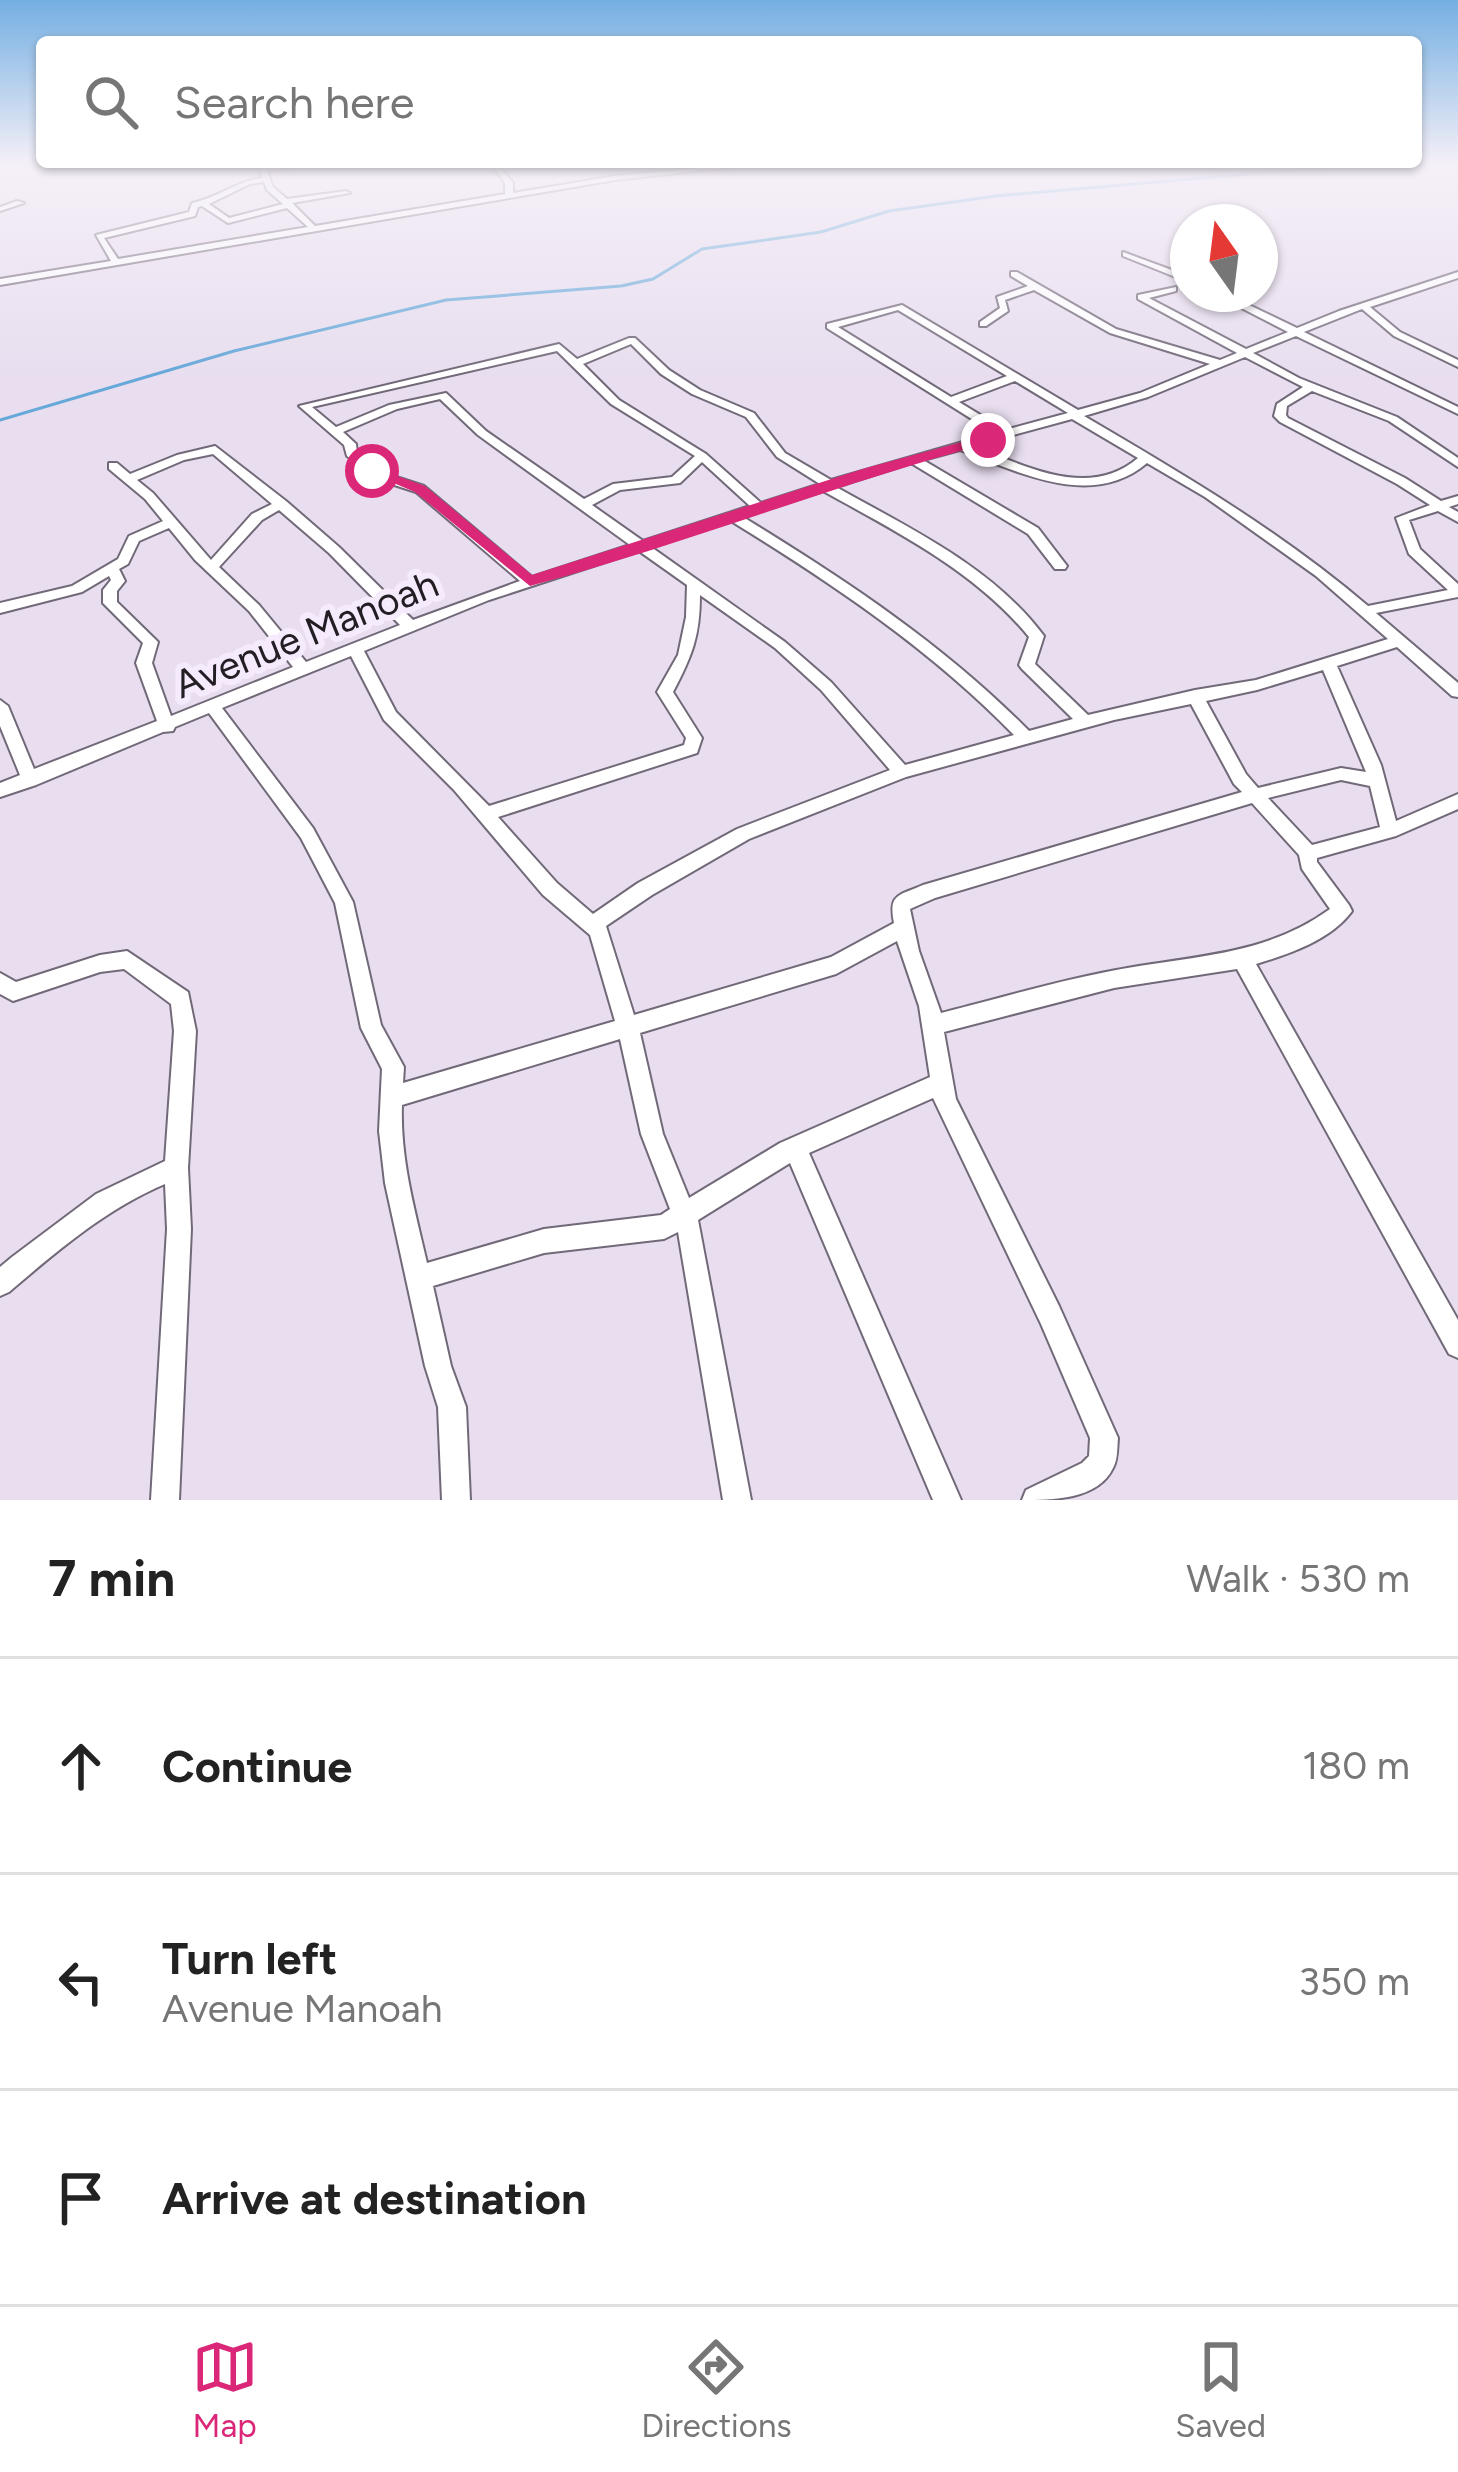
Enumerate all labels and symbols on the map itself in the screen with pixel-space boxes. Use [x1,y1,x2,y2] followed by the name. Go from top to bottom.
[1170,204,1278,312] north arrow
[961,413,1015,467] route end
[345,444,399,498] route start
[167,560,445,708] street label: Avenue Manoah

